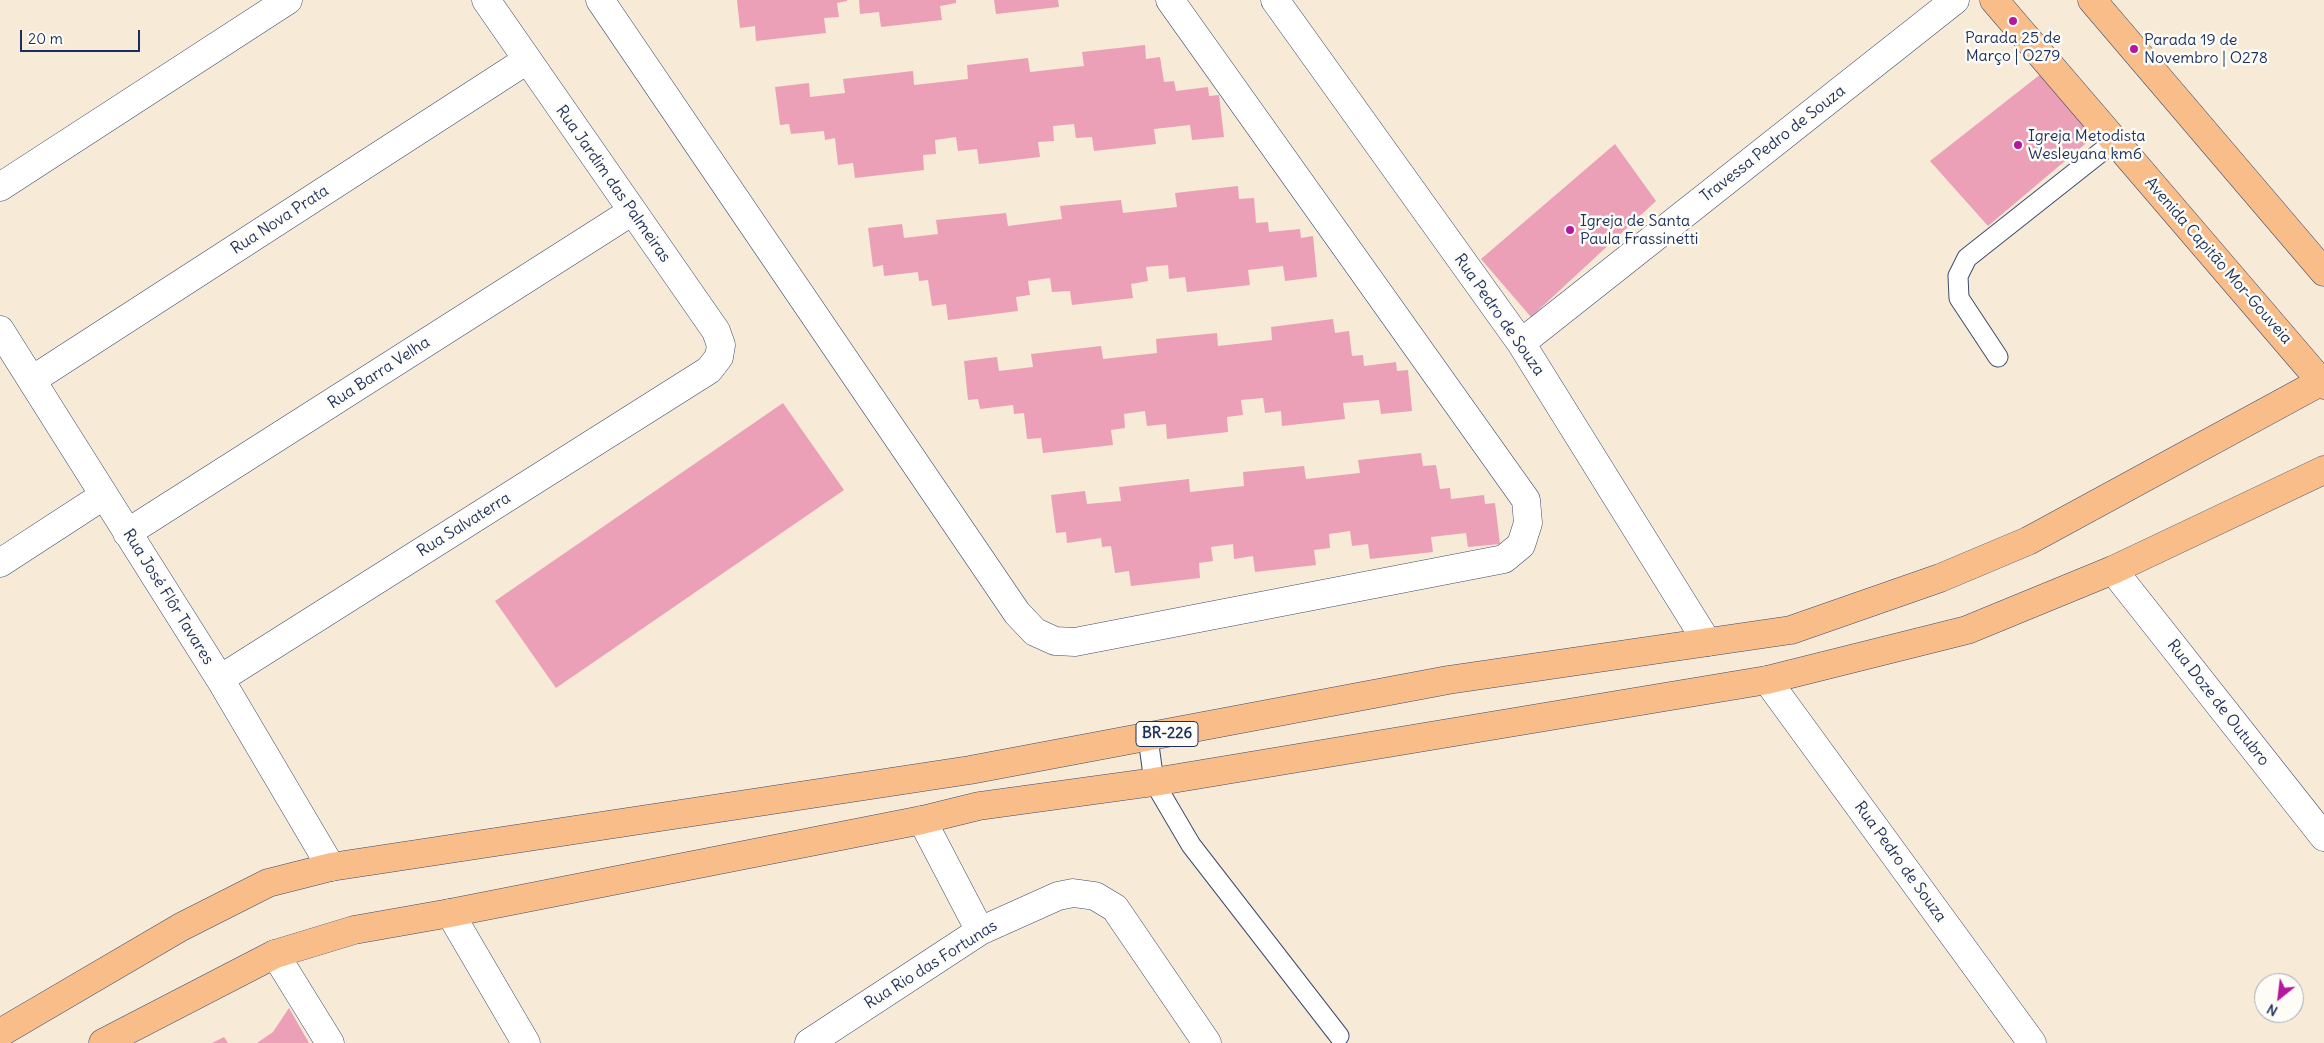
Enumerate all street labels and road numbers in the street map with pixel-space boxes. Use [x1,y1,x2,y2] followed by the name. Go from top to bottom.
[1697,81,1849,207] street label: Travessa Pedro de Souza
[551,102,675,266] street label: Rua Jardim das Palmeiras
[2140,174,2296,348] street label: Avenida Capitão Mor-Gouveia
[228,181,332,259] street label: Rua Nova Prata
[1450,250,1548,380] street label: Rua Pedro de Souza
[324,333,434,413] street label: Rua Barra Velha
[414,489,514,561] street label: Rua Salvaterra
[118,526,218,668] street label: Rua José Flôr Tavares
[2163,636,2273,770] street label: Rua Doze de Outubro
[1136,722,1198,746] road number: BR-226
[1850,798,1950,926] street label: Rua Pedro de Souza
[861,916,1001,1014] street label: Rua Rio das Fortunas

